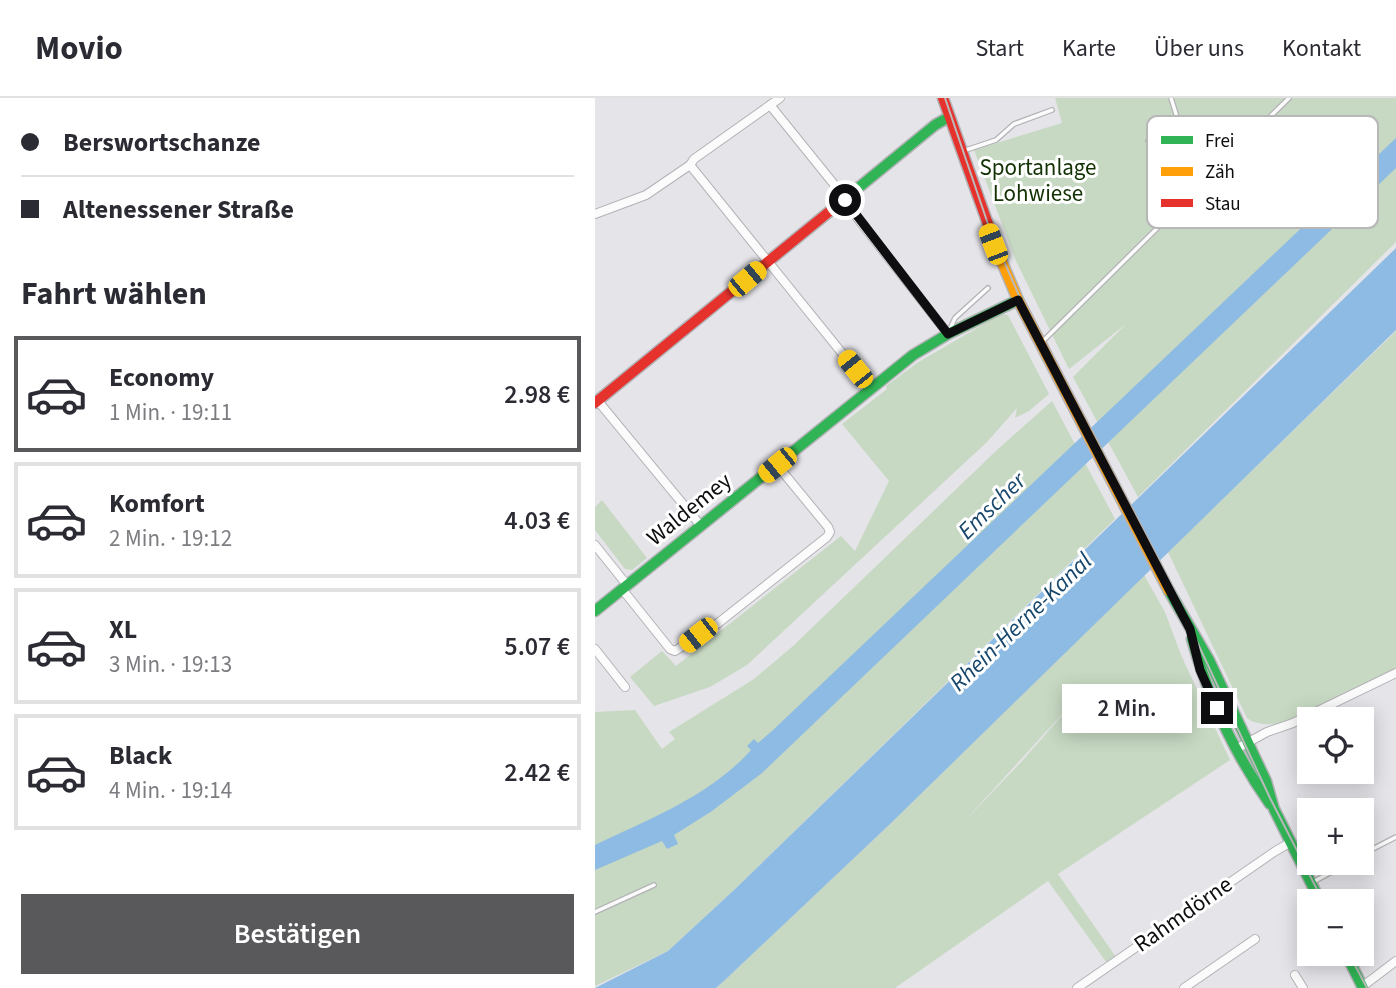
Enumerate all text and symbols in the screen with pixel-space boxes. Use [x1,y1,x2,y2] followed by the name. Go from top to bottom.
[35,25,123,72] text: Movio
[976,31,1024,66] text: Start
[1062,31,1116,66] text: Karte
[1154,31,1244,66] text: Über uns
[1282,31,1361,66] text: Kontakt
[1147,116,1378,228] legend
[63,124,261,161] text: Berswortschanze
[1205,128,1235,155] text: Frei
[979,151,1097,210] park label: Sportanlage Lohwiese
[1205,159,1235,186] text: Zäh
[829,184,861,216] route start
[63,191,294,228] text: Altenessener Straße
[1205,191,1241,218] text: Stau
[976,221,1011,267] car
[725,257,770,301] car
[21,271,207,317] text: Fahrt wählen
[834,346,877,392] car
[109,359,214,396] text: Economy
[25,363,88,426] icon: car
[504,376,570,413] text: 2.98 €
[109,396,232,429] text: 1 Min. · 19:11
[755,444,800,486] car
[950,463,1036,548] water label: Emscher
[639,464,739,554] street label: Waldemey
[109,485,205,522] text: Komfort
[25,489,88,552] icon: car
[504,502,570,539] text: 4.03 €
[109,522,232,555] text: 2 Min. · 19:12
[942,545,1100,699] water label: Rhein-Herne-Kanal
[109,611,137,648] text: XL
[675,614,722,656] car
[25,615,88,678] icon: car
[504,628,570,665] text: 5.07 €
[109,648,232,681] text: 3 Min. · 19:13
[1063,684,1193,732] callout: 2 Min.
[1098,692,1156,725] text: 2 Min.
[1201,692,1233,724] route end
[1297,707,1374,966] map controls
[1297,707,1374,784] button: locate
[109,737,172,774] text: Black
[25,741,88,804] icon: car
[504,754,570,791] text: 2.42 €
[109,774,232,807] text: 4 Min. · 19:14
[1297,798,1374,875] button: +
[1127,868,1239,960] street label: Rahmdörne
[1297,889,1374,966] button: −
[21,894,574,974] button: Bestätigen

